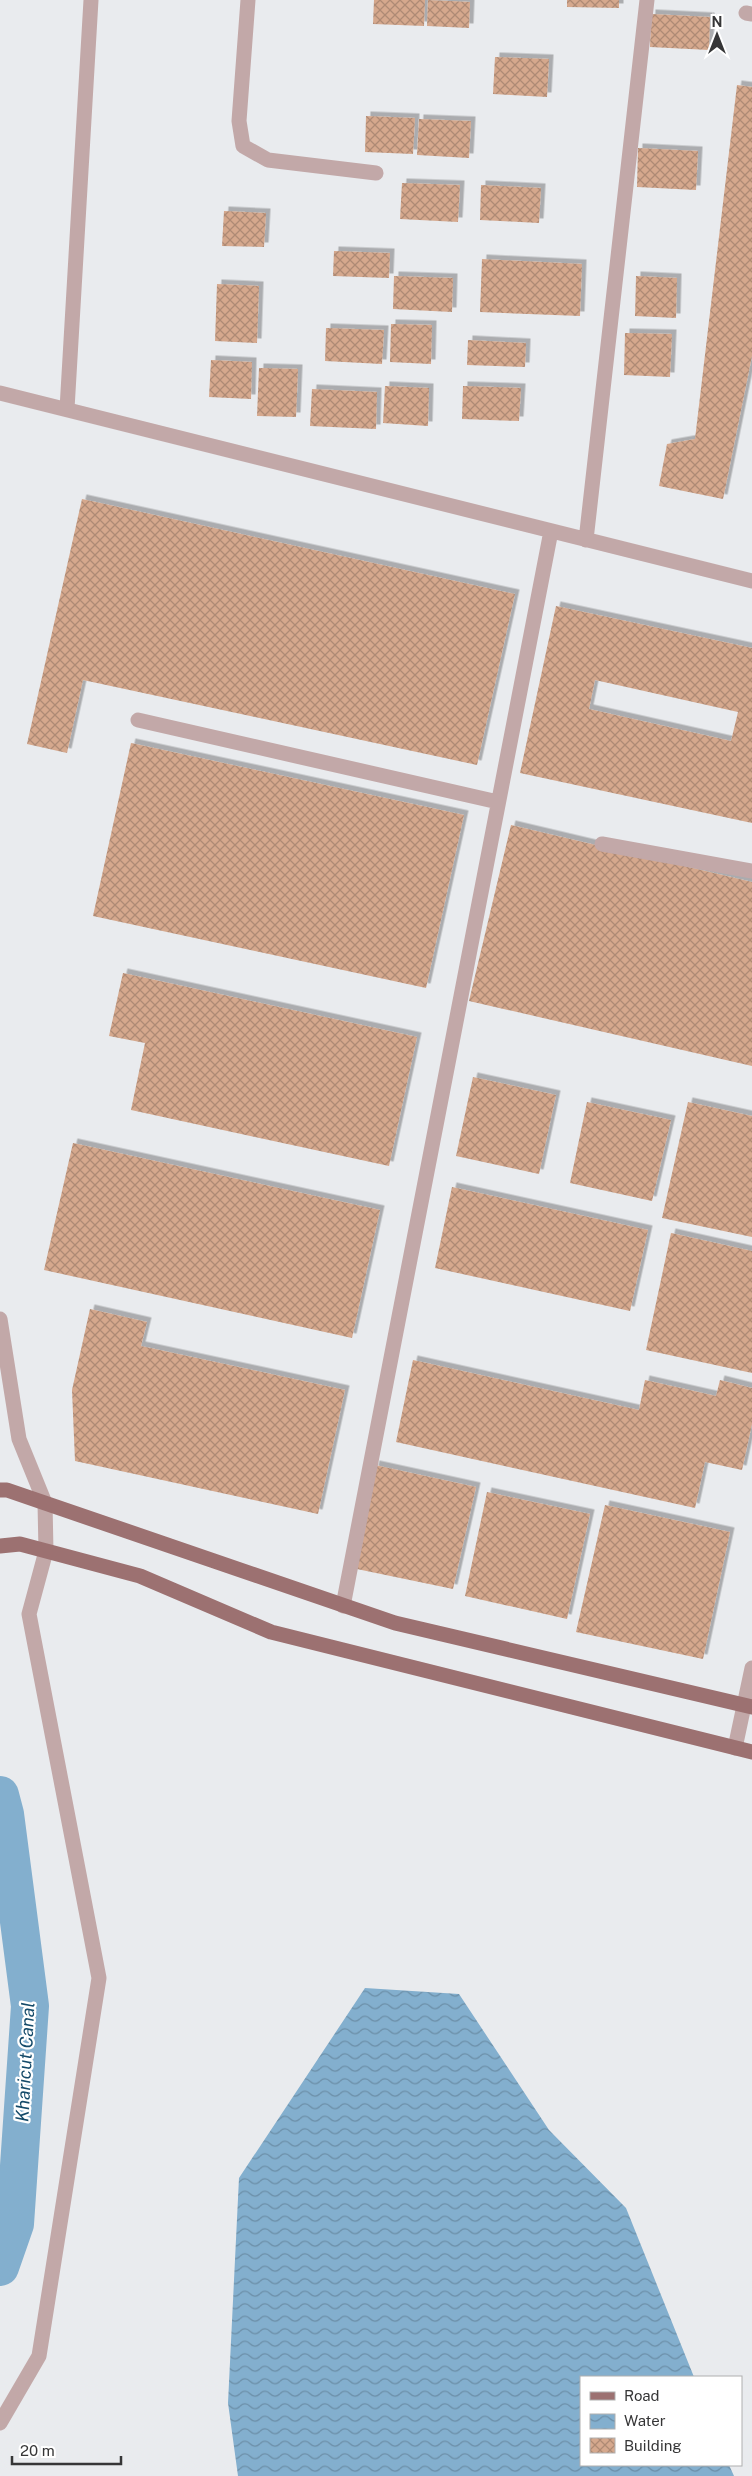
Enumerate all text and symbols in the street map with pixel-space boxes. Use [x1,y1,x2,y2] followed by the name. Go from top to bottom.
[692,10,742,60] north arrow
[712,14,722,30] text: N
[11,2002,39,2122] water label: Kharicut Canal
[580,2376,742,2466] legend
[624,2387,660,2404] text: Road
[624,2412,666,2429] text: Water
[12,2434,121,2466] scale bar
[624,2437,682,2454] text: Building
[20,2442,55,2459] text: 20 m

